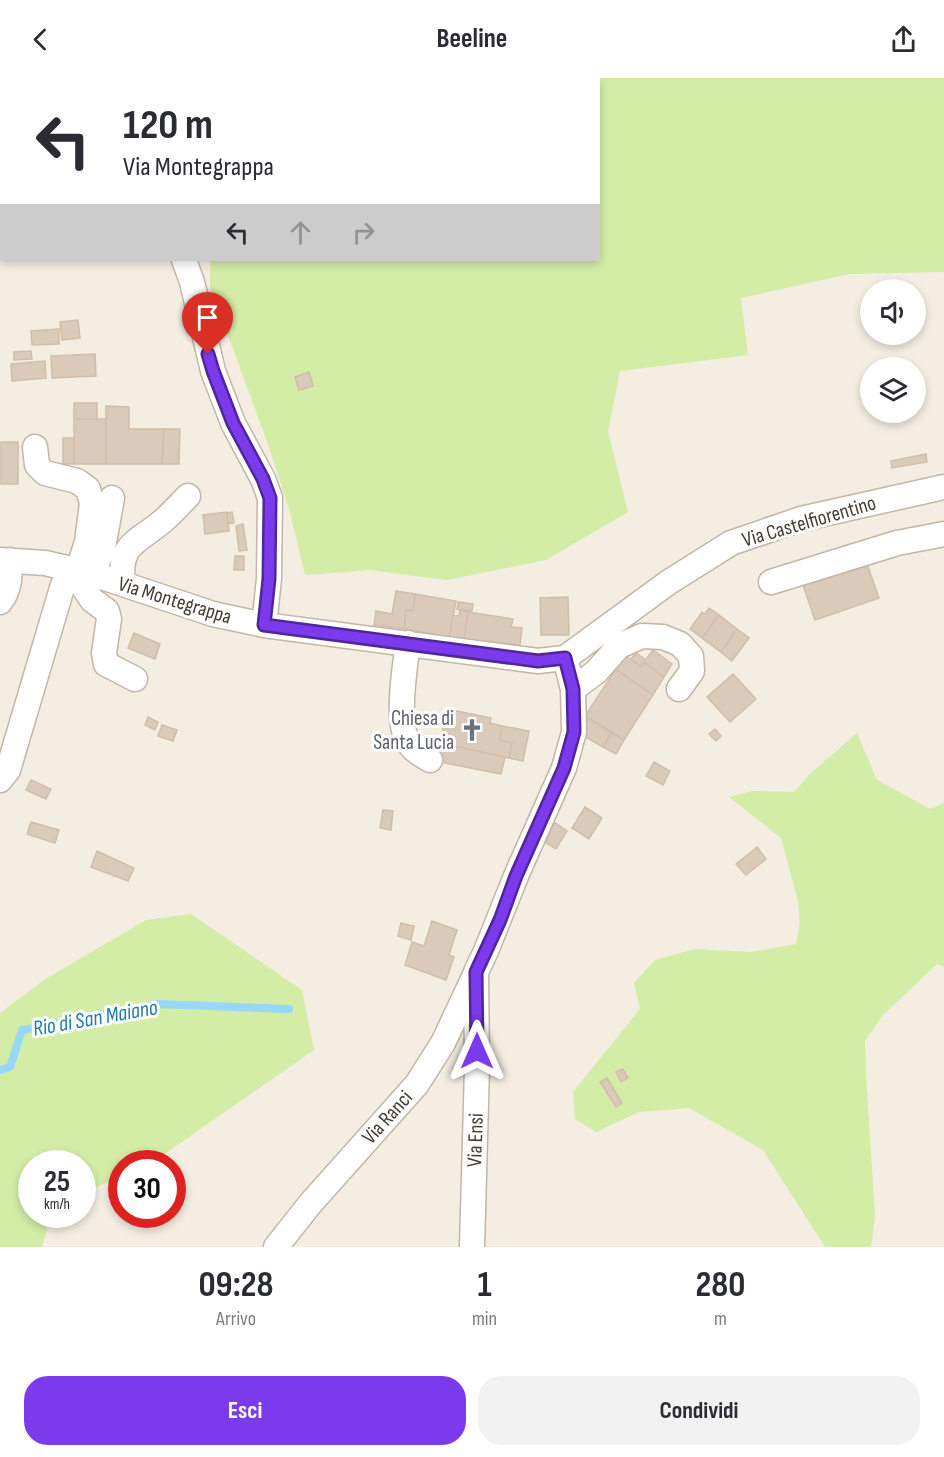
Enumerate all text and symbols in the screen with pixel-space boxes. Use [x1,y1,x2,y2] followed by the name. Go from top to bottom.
[24,23,57,56] icon: back
[437,23,507,55] text: Beeline
[887,23,920,56] icon: share
[123,100,213,151] text: 120 m
[24,102,102,180] icon: left
[123,151,274,183] text: Via Montegrappa
[221,216,254,249] icon: left
[284,216,317,249] icon: ahead
[347,216,380,249] icon: right
[860,279,926,423] map controls
[860,279,926,345] button: sound
[182,292,233,354] pin
[191,301,224,334] icon: arrive
[860,357,926,423] button: layers
[739,490,879,553] street label: Via Castelfiorentino
[115,571,235,630] street label: Via Montegrappa
[373,706,454,755] place label: Chiesa di Santa Lucia
[459,717,485,743] church icon: Chiesa di Santa Lucia
[31,994,160,1043] water label: Rio di San Maiano
[445,1019,509,1083] position arrow
[357,1085,418,1149] street label: Via Ranci
[462,1113,489,1167] street label: Via Ensi
[108,1150,186,1228] speed limit sign: 30
[44,1164,70,1200] text: 25
[44,1195,70,1214] text: km/h
[198,1264,273,1307] text: 09:28
[477,1264,492,1307] text: 1
[696,1264,745,1307] text: 280
[216,1307,256,1331] text: Arrivo
[472,1307,497,1331] text: min
[714,1307,727,1331] text: m
[24,1376,466,1445] button: Esci
[478,1376,920,1445] button: Condividi

